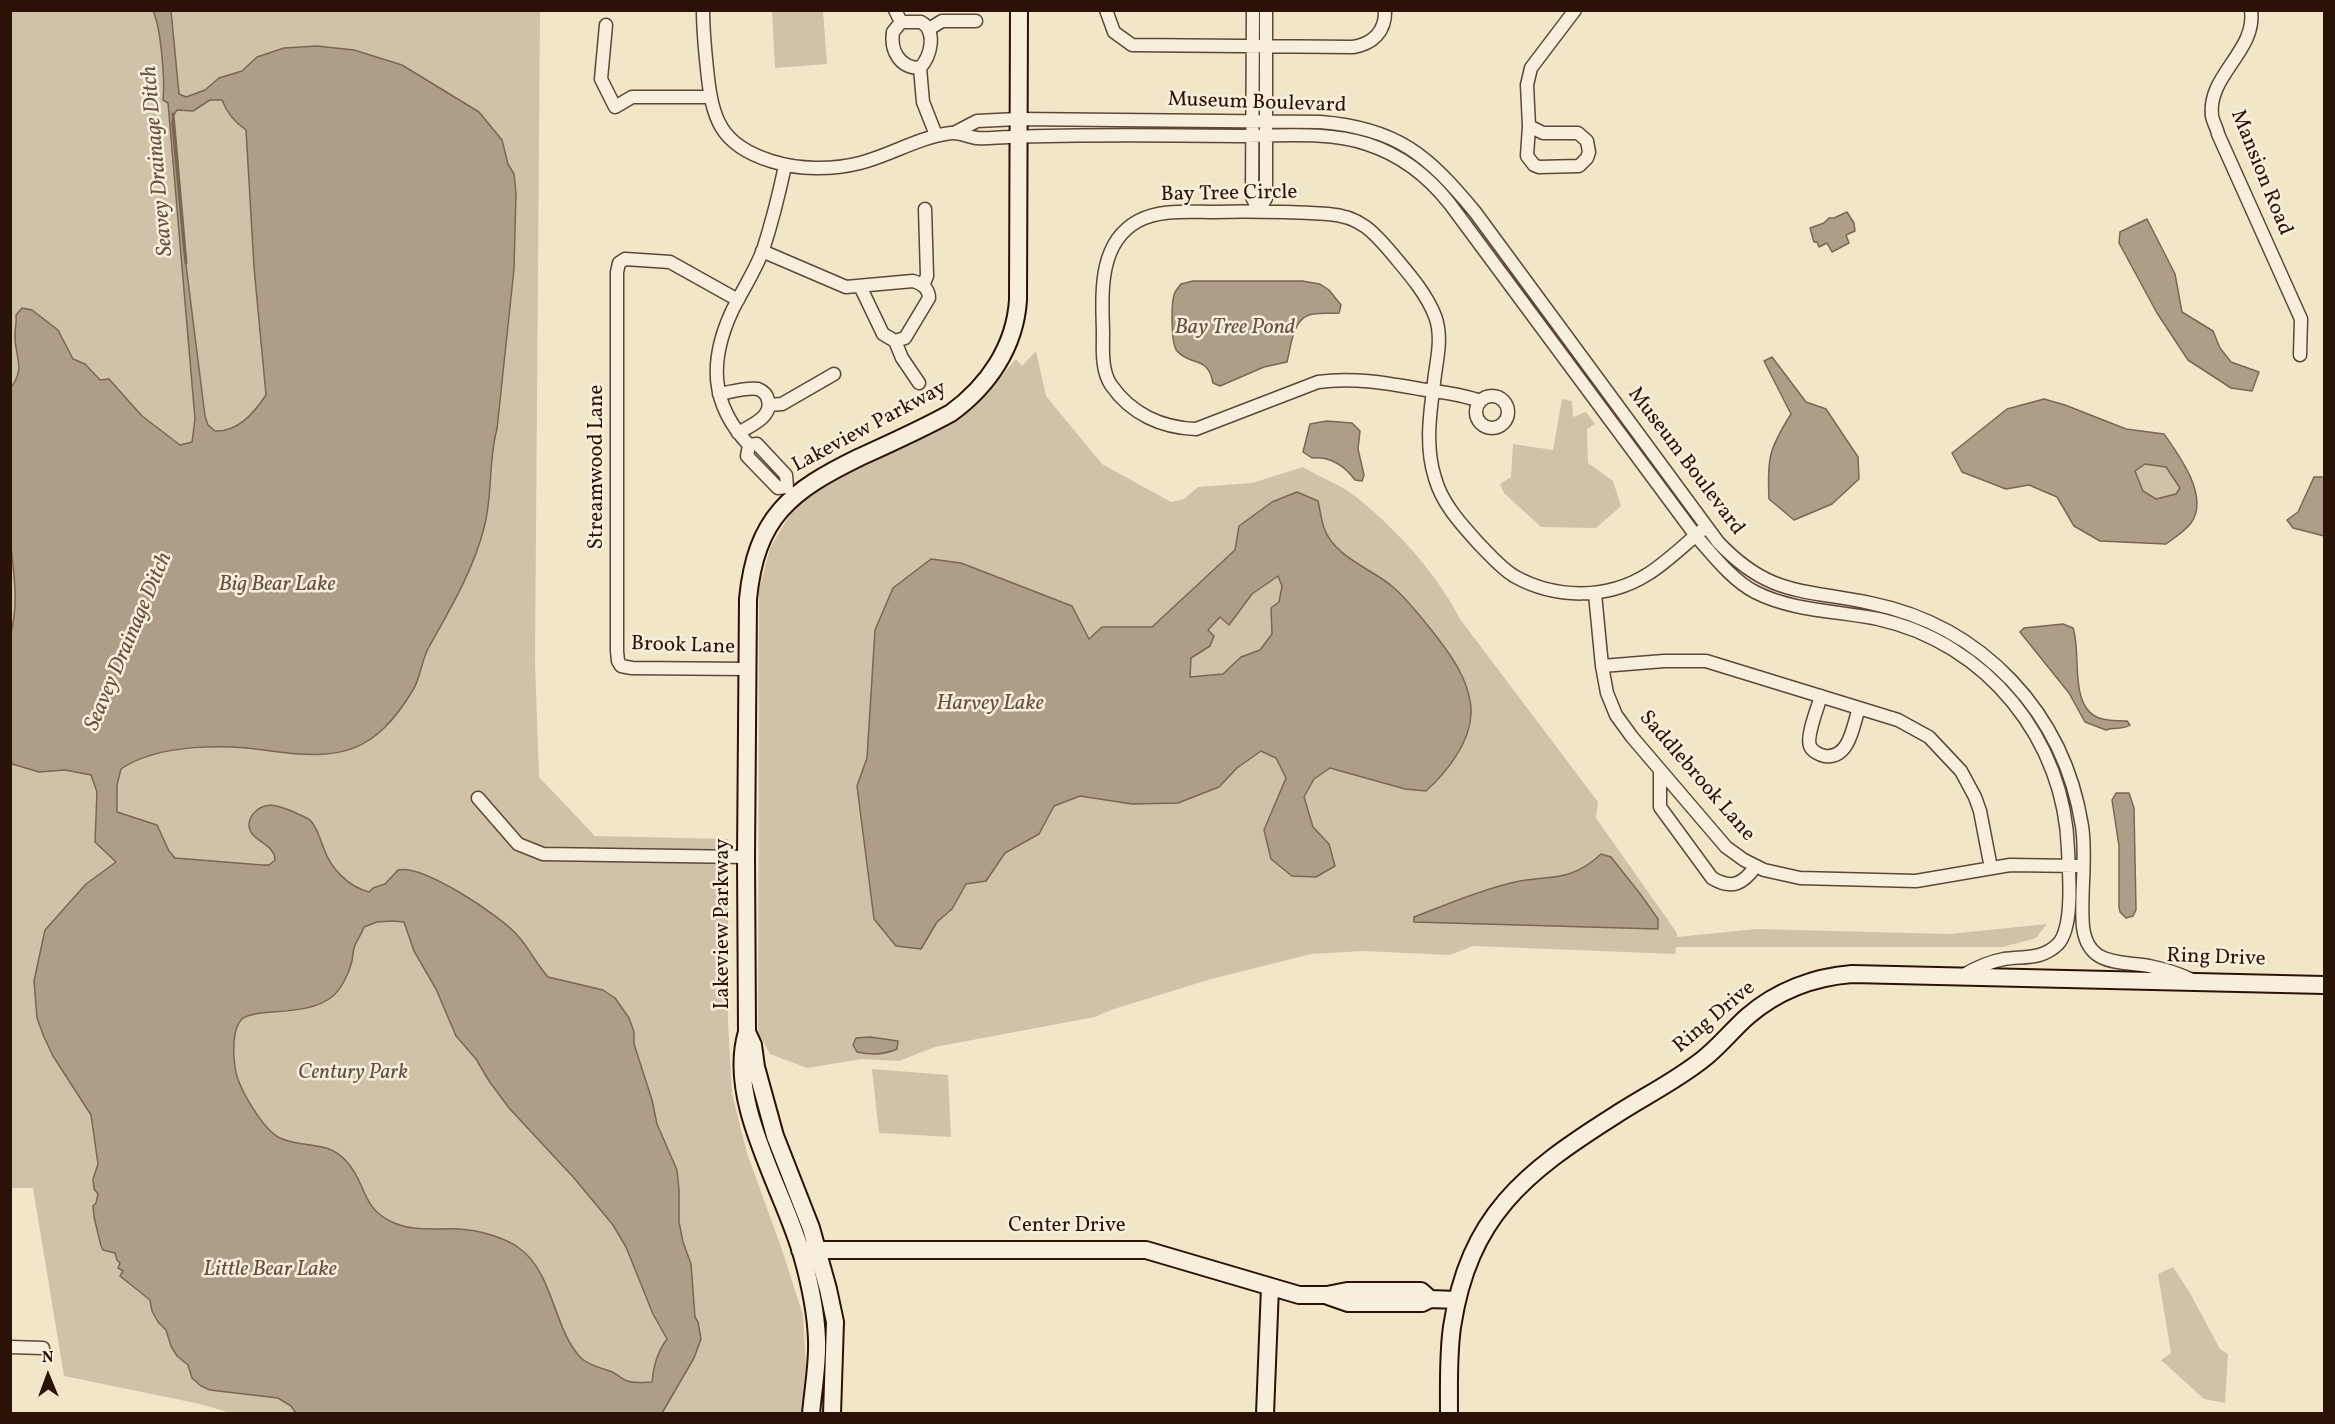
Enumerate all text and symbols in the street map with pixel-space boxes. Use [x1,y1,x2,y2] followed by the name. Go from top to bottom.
[138,65,180,257] water label: Seavey Drainage Ditch
[1167,88,1347,120] street label: Museum Boulevard
[2223,107,2297,239] street label: Mansion Road
[1160,181,1298,209] street label: Bay Tree Circle
[1175,316,1295,342] water label: Bay Tree Pond
[789,377,951,479] street label: Lakeview Parkway
[1621,383,1749,541] street label: Museum Boulevard
[585,384,611,550] street label: Streamwood Lane
[81,549,179,735] water label: Seavey Drainage Ditch
[219,573,335,599] water label: Big Bear Lake
[630,633,736,661] street label: Brook Lane
[936,692,1044,718] water label: Harvey Lake
[1632,707,1760,847] street label: Saddlebrook Lane
[711,838,737,1010] street label: Lakeview Parkway
[2166,945,2266,973] street label: Ring Drive
[1669,976,1761,1060] street label: Ring Drive
[298,1061,408,1087] park label: Century Park
[1008,1214,1126,1240] street label: Center Drive
[203,1258,337,1284] water label: Little Bear Lake
[18,1346,78,1406] north arrow
[42,1347,54,1369] text: N

